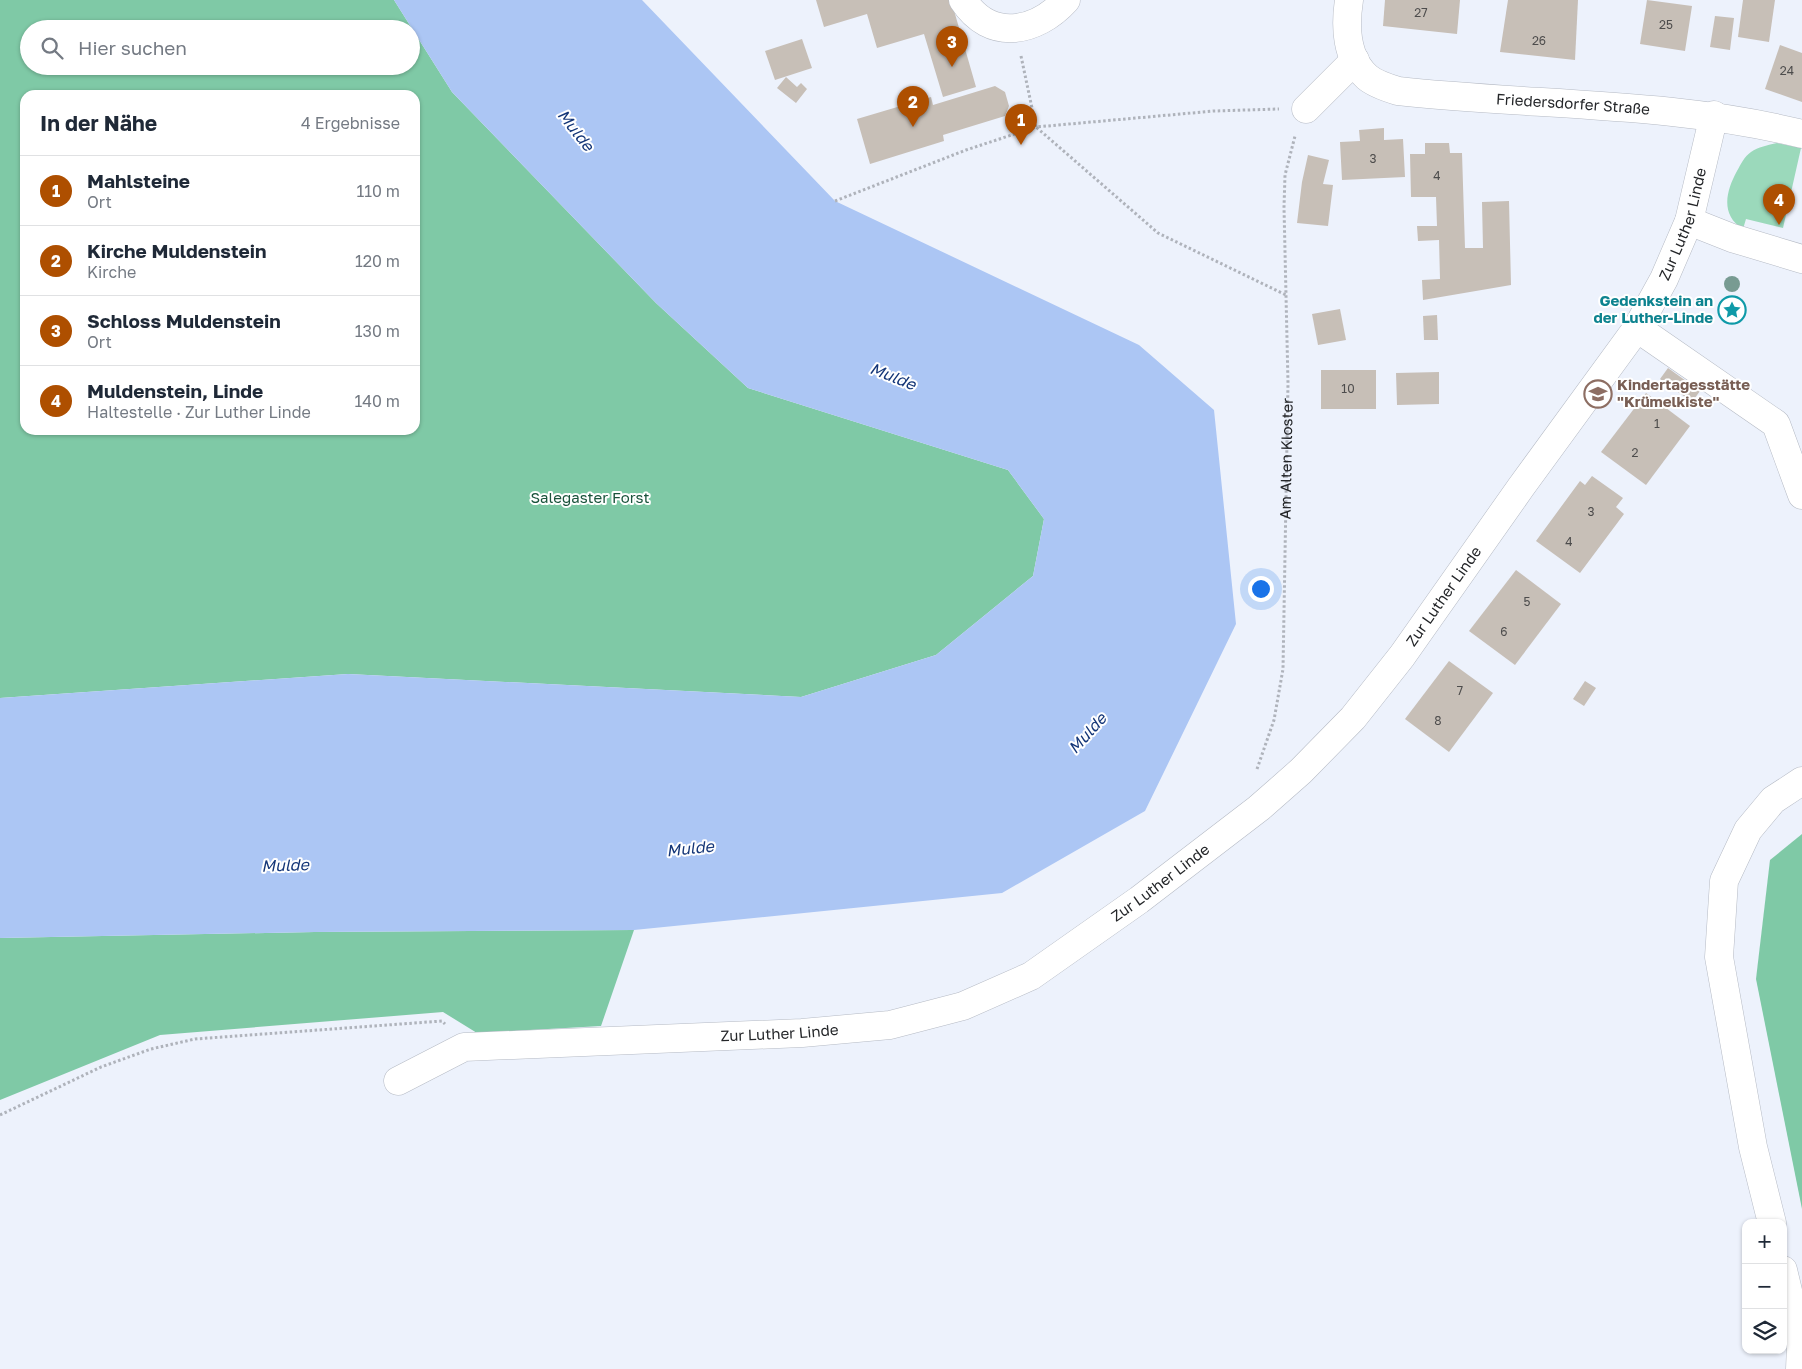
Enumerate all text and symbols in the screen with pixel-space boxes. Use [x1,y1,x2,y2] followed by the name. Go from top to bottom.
[1414,5,1428,20] house number: 27
[1659,17,1673,32] house number: 25
[20,20,420,75] search box
[936,26,968,67] pin: 3
[1532,33,1546,48] house number: 26
[38,34,66,62] icon: search
[78,36,187,59] text: Hier suchen
[1780,63,1794,78] house number: 24
[897,86,929,127] pin: 2
[1495,89,1651,118] street label: Friedersdorfer Straße
[1005,104,1037,145] pin: 1
[553,105,600,156] water label: Mulde
[40,110,157,136] text: In der Nähe
[301,113,400,133] text: 4 Ergebnisse
[1369,151,1377,166] house number: 3
[1655,166,1709,283] street label: Zur Luther Linde
[1433,168,1441,183] house number: 4
[87,169,190,192] text: Mahlsteine
[52,181,60,201] text: 1
[356,181,400,201] text: 110 m
[1763,184,1795,225] pin: 4
[87,192,112,212] text: Ort
[87,239,266,262] text: Kirche Muldenstein
[51,251,61,271] text: 2
[355,251,400,271] text: 120 m
[87,262,136,282] text: Kirche
[1593,291,1713,326] place label: Gedenkstein an der Luther-Linde
[1717,295,1747,325] place icon: Gedenkstein an der Luther-Linde
[87,309,281,332] text: Schloss Muldenstein
[51,321,61,341] text: 3
[355,321,400,341] text: 130 m
[87,332,112,352] text: Ort
[867,358,920,395] water label: Mulde
[1617,375,1750,410] place label: Kindertagesstätte "Krümelkiste"
[87,379,263,402] text: Muldenstein, Linde
[1583,379,1613,409] school or university icon: Kindertagesstätte "Krümelkiste"
[1341,381,1355,396] house number: 10
[51,391,61,411] text: 4
[354,391,400,411] text: 140 m
[1276,398,1296,520] street label: Am Alten Kloster
[87,402,311,422] text: Haltestelle · Zur Luther Linde
[1654,416,1660,431] house number: 1
[1632,445,1639,460] house number: 2
[531,488,649,506] park label: Salegaster Forst
[1587,504,1595,519] house number: 3
[1565,534,1573,549] house number: 4
[1402,542,1485,649] street label: Zur Luther Linde
[1248,576,1274,602] your location
[1524,594,1531,609] house number: 5
[1500,624,1508,639] house number: 6
[1457,683,1463,698] house number: 7
[1064,707,1111,757] water label: Mulde
[1434,713,1442,728] house number: 8
[665,835,716,860] water label: Mulde
[1107,839,1213,925] street label: Zur Luther Linde
[261,854,311,876] water label: Mulde
[720,1020,839,1044] street label: Zur Luther Linde
[1742,1219,1787,1354] map controls
[1742,1219,1787,1264] button: +
[1742,1264,1787,1309] button: −
[1742,1309,1787,1354] button: layers

